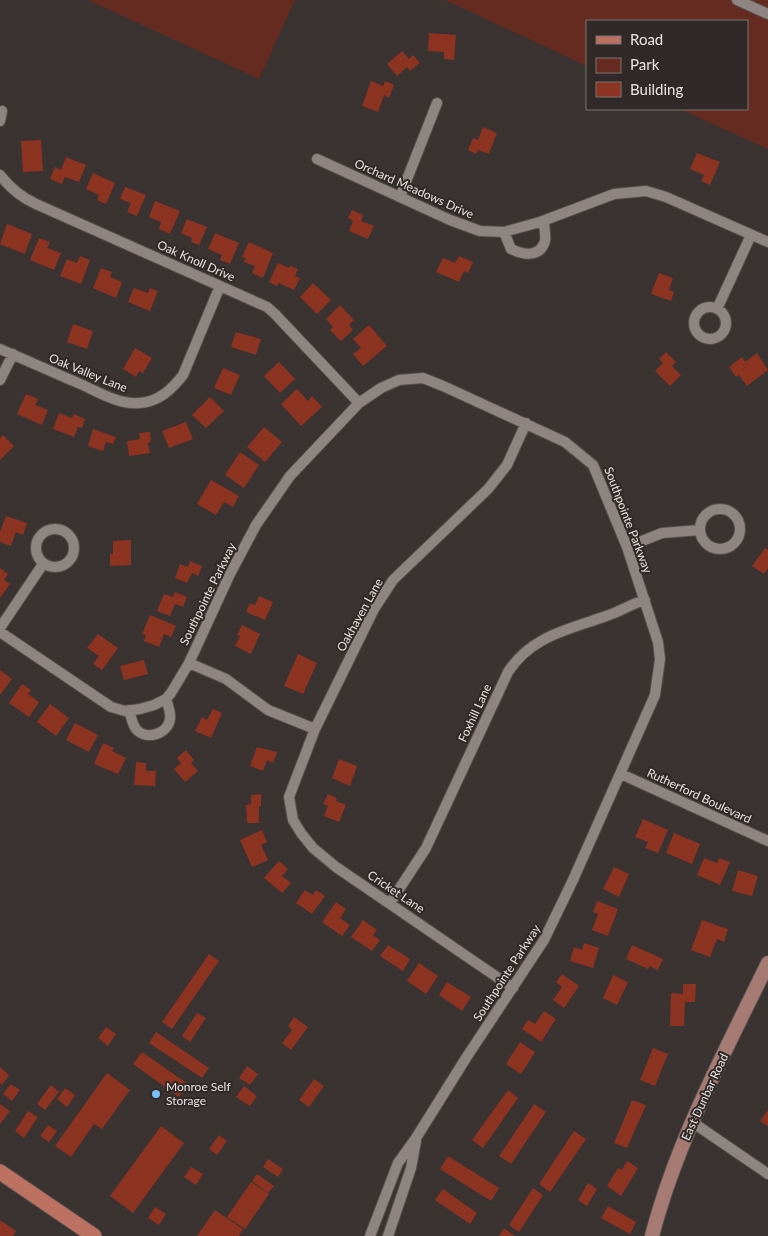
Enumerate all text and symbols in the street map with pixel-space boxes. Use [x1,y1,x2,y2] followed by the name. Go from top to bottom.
[586,20,748,110] legend
[630,30,663,48] text: Road
[630,55,660,73] text: Park
[630,80,683,98] text: Building
[352,155,476,222] street label: Orchard Meadows Drive
[155,237,237,284] street label: Oak Knoll Drive
[47,350,130,395] street label: Oak Valley Lane
[601,465,656,576] street label: Southpointe Parkway
[176,539,239,648] street label: Southpointe Parkway
[333,576,386,654] street label: Oakhaven Lane
[455,681,494,744] street label: Foxhill Lane
[645,765,754,826] street label: Rutherford Boulevard
[365,867,428,916] street label: Cricket Lane
[470,921,544,1024] street label: Southpointe Parkway
[678,1051,731,1143] street label: East Dunbar Road
[166,1079,231,1108] place label: Monroe Self Storage
[150,1088,162,1100] marker: Monroe Self Storage

